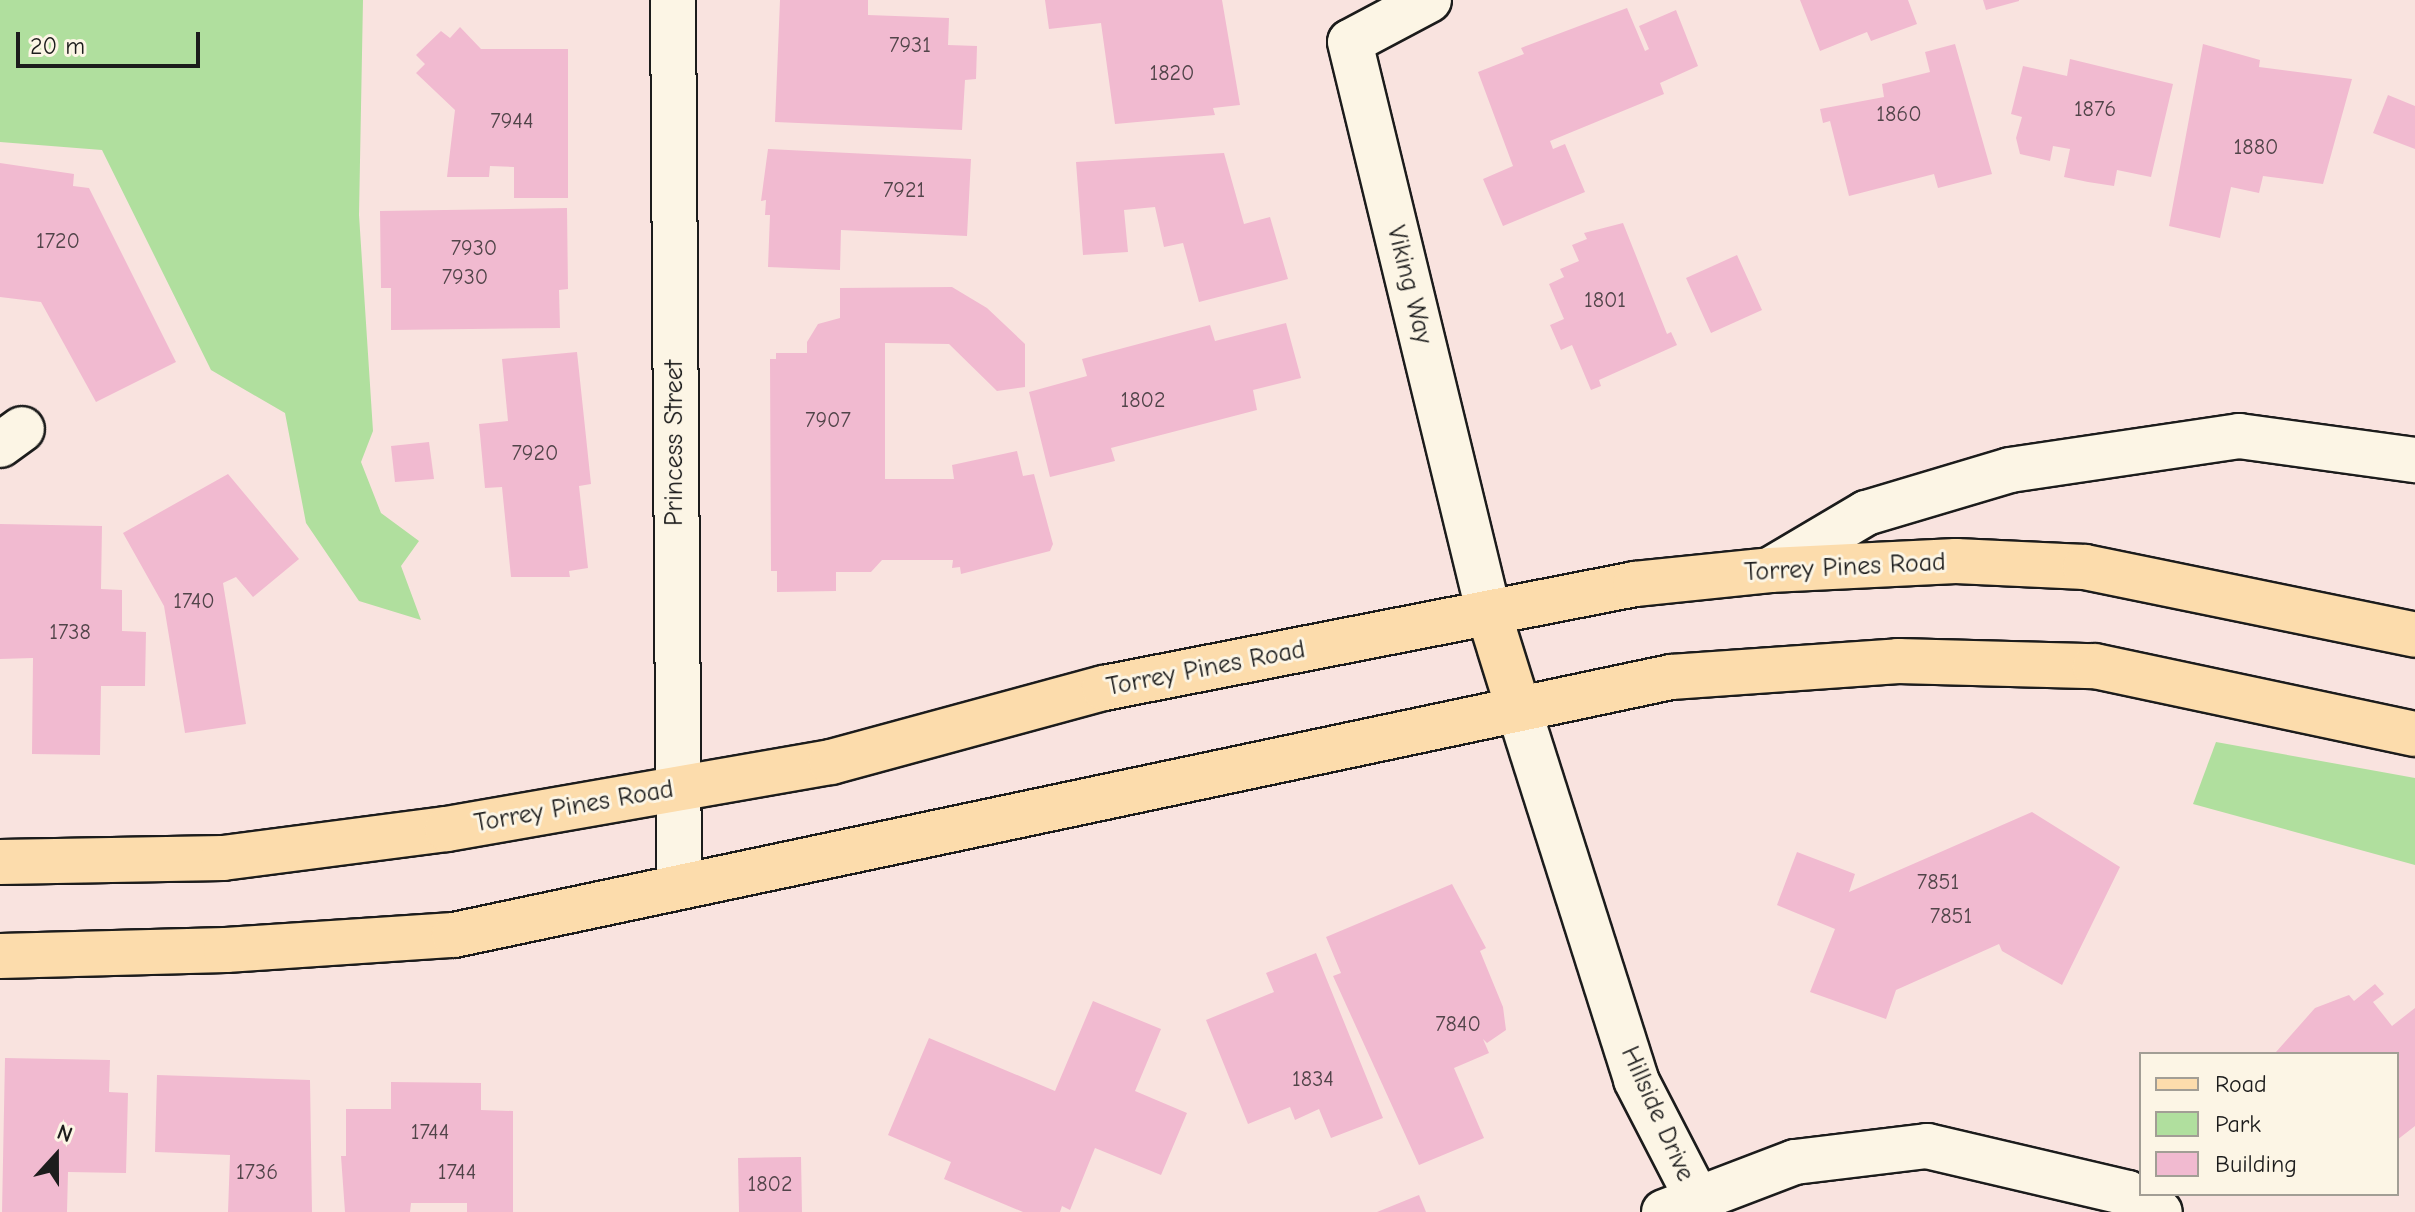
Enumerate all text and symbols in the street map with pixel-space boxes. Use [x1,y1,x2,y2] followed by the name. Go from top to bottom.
[20,16,204,66] scale bar
[30,32,85,60] text: 20 m
[889,33,931,59] house number: 7931
[1150,61,1194,87] house number: 1820
[2074,97,2116,123] house number: 1876
[1876,102,1922,128] house number: 1860
[490,109,534,135] house number: 7944
[2234,135,2278,161] house number: 1880
[883,178,925,204] house number: 7921
[1379,223,1439,347] street label: Viking Way
[36,229,80,255] house number: 1720
[451,236,497,262] house number: 7930
[442,265,488,291] house number: 7930
[1584,288,1626,314] house number: 1801
[659,360,691,526] street label: Princess Street
[1121,388,1165,414] house number: 1802
[805,408,851,434] house number: 7907
[512,441,558,467] house number: 7920
[1743,547,1947,589] street label: Torrey Pines Road
[173,589,215,615] house number: 1740
[49,620,91,646] house number: 1738
[1104,634,1308,704] street label: Torrey Pines Road
[472,774,676,840] street label: Torrey Pines Road
[1917,870,1959,896] house number: 7851
[1930,904,1972,930] house number: 7851
[1435,1012,1481,1038] house number: 7840
[1613,1042,1701,1186] street label: Hillside Drive
[2139,1052,2399,1196] legend
[1292,1067,1334,1093] house number: 1834
[2215,1070,2267,1098] text: Road
[2215,1110,2261,1138] text: Park
[16,1116,96,1196] north arrow
[53,1119,76,1148] text: N
[411,1120,449,1146] house number: 1744
[2215,1150,2297,1178] text: Building
[236,1160,278,1186] house number: 1736
[438,1160,476,1186] house number: 1744
[748,1172,792,1198] house number: 1802

